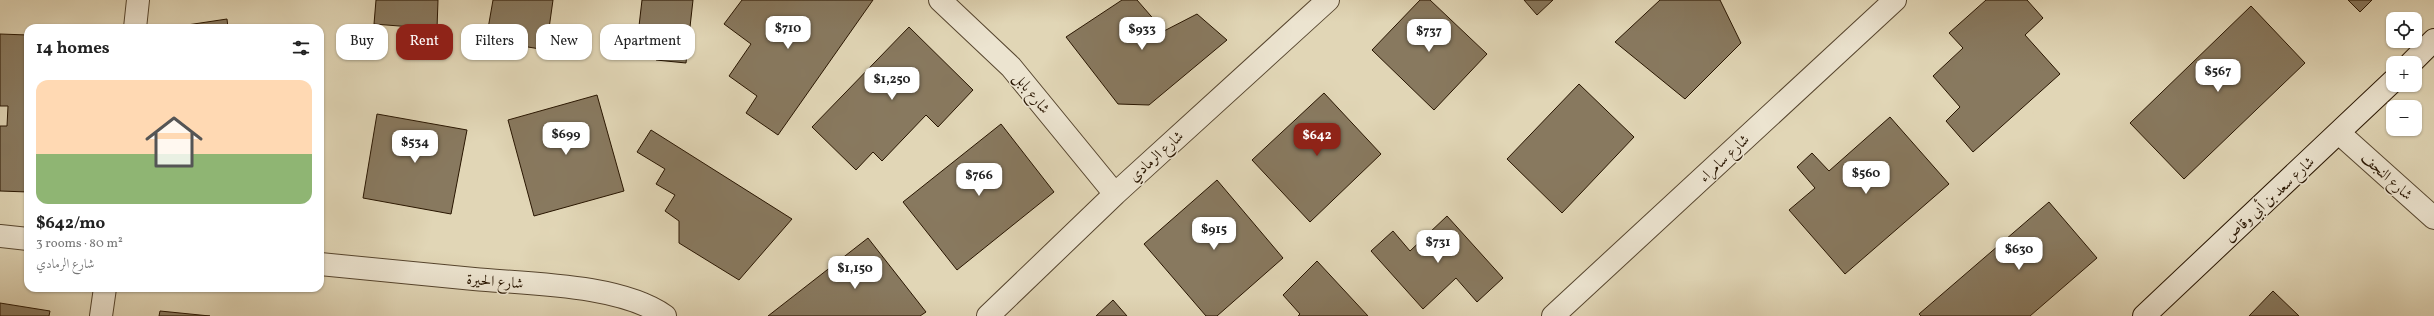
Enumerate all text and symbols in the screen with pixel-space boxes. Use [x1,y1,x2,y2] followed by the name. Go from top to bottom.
[2386,12,2422,136] map controls
[2386,12,2422,48] button: locate
[764,16,812,50] pin: $710
[1118,17,1166,51] pin: $933
[1405,19,1453,53] pin: $737
[775,20,801,38] text: $710
[1128,21,1156,39] text: $933
[1416,23,1442,41] text: $737
[336,24,388,60] chip: Buy
[396,24,453,60] chip: Rent
[461,24,528,60] chip: Filters
[536,24,592,60] chip: New
[600,24,695,60] chip: Apartment
[36,37,110,60] text: 14 homes
[290,37,312,59] icon: filters
[2386,56,2422,92] button: +
[2194,59,2242,93] pin: $567
[2205,63,2231,81] text: $567
[859,67,925,101] pin: $1,250
[1007,69,1054,120] street label: شارع بابل
[873,71,911,89] text: $1,250
[2386,100,2422,136] button: −
[138,106,210,178] icon: home
[542,122,590,156] pin: $699
[1293,123,1341,157] pin: $642
[552,126,580,144] text: $699
[1125,127,1190,188] street label: شارع الرمادي
[1303,127,1331,145] text: $642
[391,130,439,164] pin: $534
[1695,130,1756,189] street label: شارع سامراء
[401,134,429,152] text: $534
[2355,148,2416,207] street label: شارع النجف
[2219,151,2321,248] street label: شارع سعد بن أبي وقاص
[1842,161,1890,195] pin: $560
[955,163,1003,197] pin: $766
[1852,165,1880,183] text: $560
[965,167,993,185] text: $766
[36,212,105,235] text: $642/mo
[1190,217,1238,251] pin: $915
[1201,221,1227,239] text: $915
[1414,230,1462,264] pin: $731
[1425,234,1451,252] text: $731
[36,235,123,253] text: 3 rooms · 80 m²
[1995,237,2043,271] pin: $630
[2005,241,2033,259] text: $630
[36,256,94,274] text: شارع الرمادي
[822,256,888,290] pin: $1,150
[837,260,873,278] text: $1,150
[466,270,524,296] street label: شارع الحيرة

